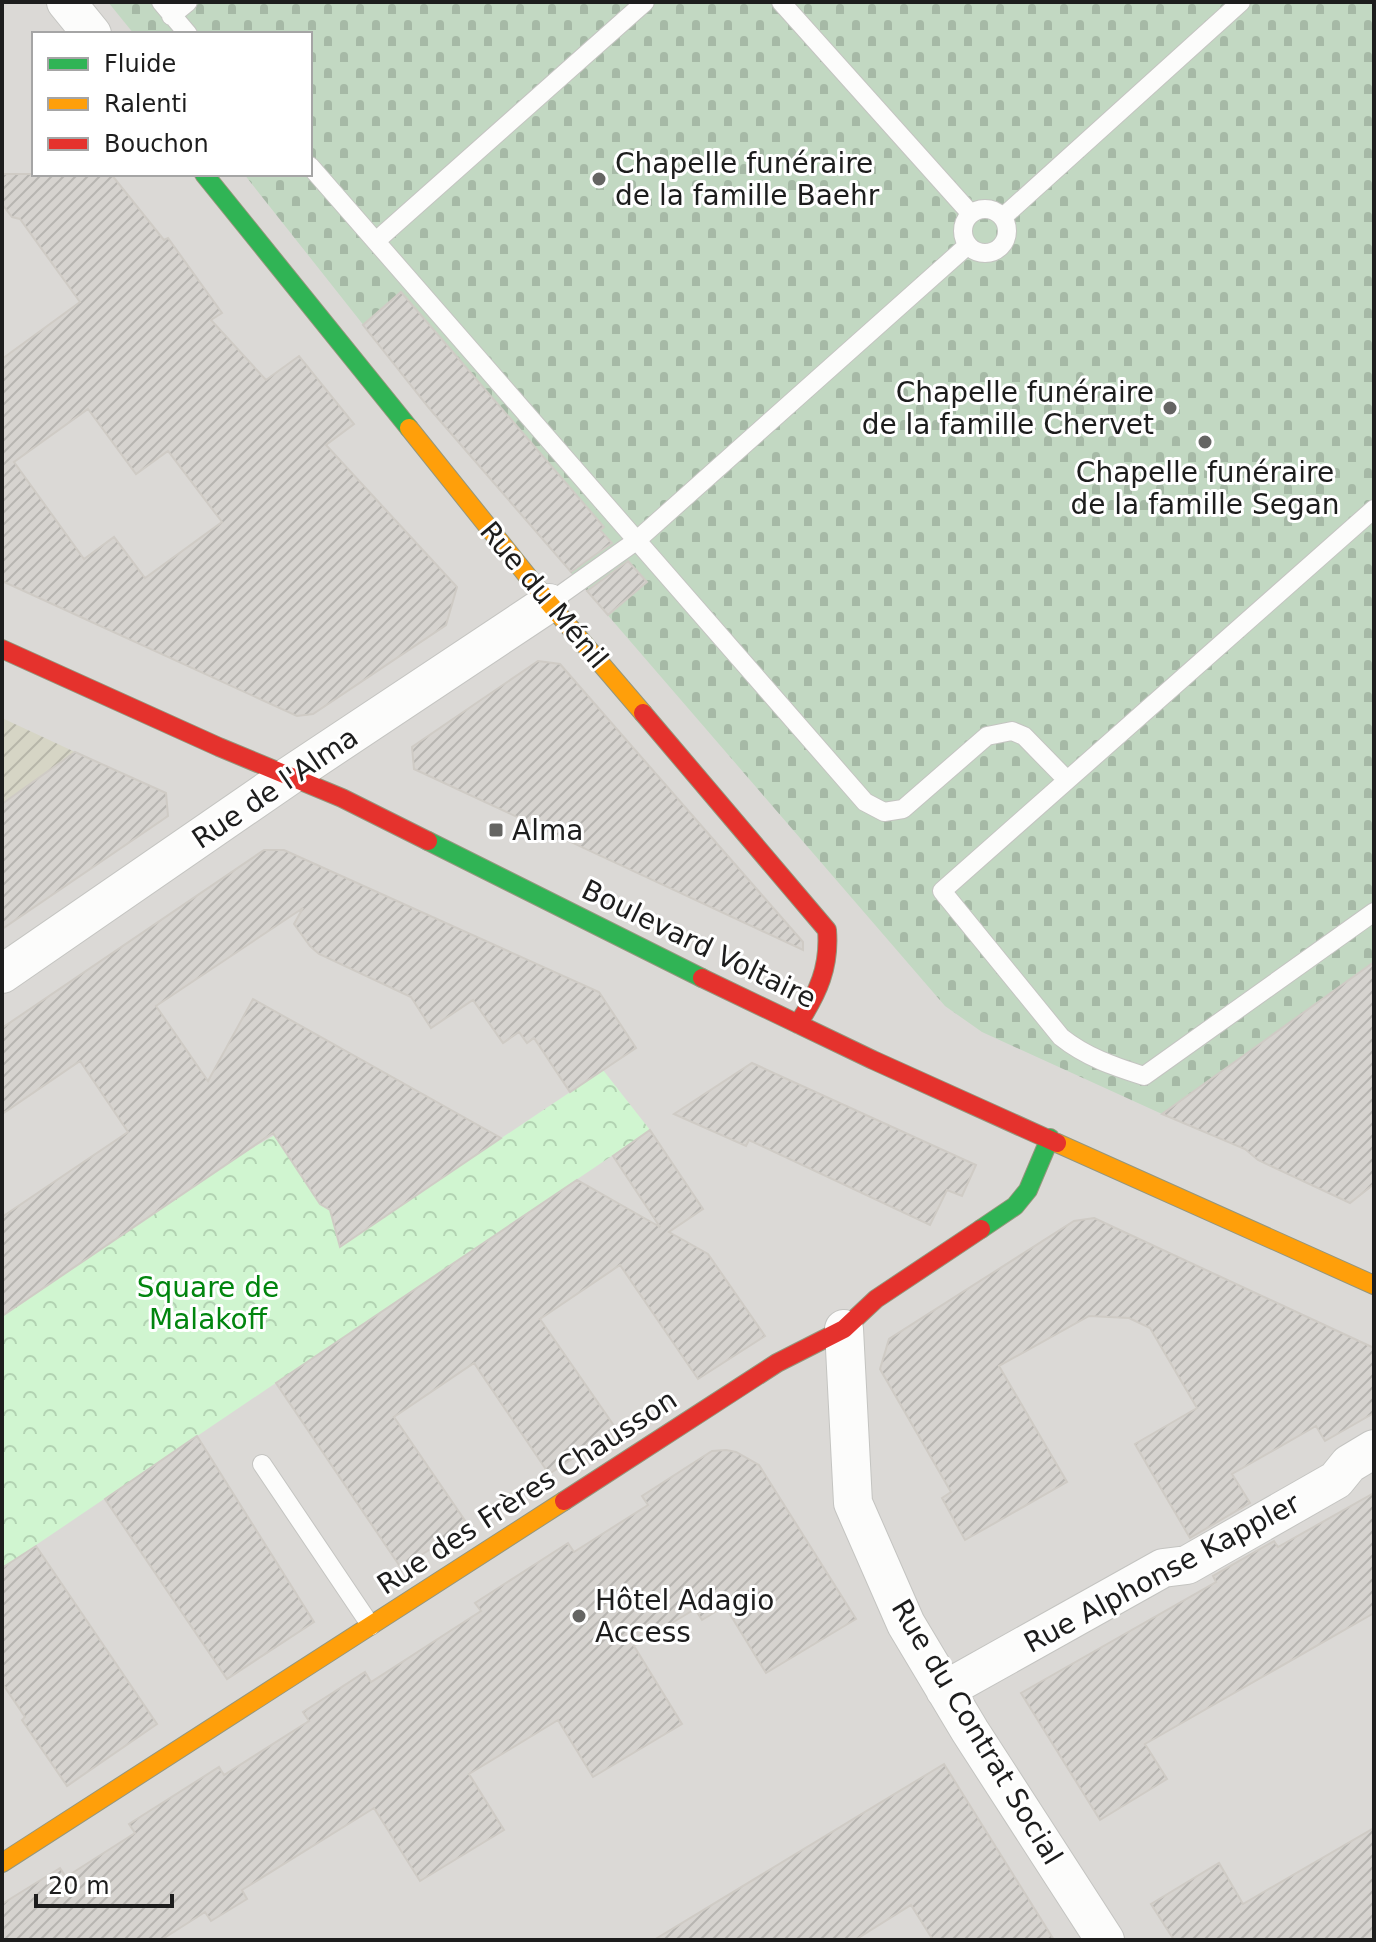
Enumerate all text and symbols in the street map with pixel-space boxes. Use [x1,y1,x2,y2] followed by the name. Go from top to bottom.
[32,32,312,176] legend
[104,50,176,78] text: Fluide
[104,90,188,118] text: Ralenti
[104,130,209,158] text: Bouchon
[615,147,880,212] place label: Chapelle funéraire de la famille Baehr
[590,170,608,188] marker: Chapelle funéraire de la famille Baehr
[862,376,1154,441] place label: Chapelle funéraire de la famille Chervet
[1161,399,1179,417] marker: Chapelle funéraire de la famille Chervet
[1196,433,1214,451] marker: Chapelle funéraire de la famille Segan
[1070,456,1340,521] place label: Chapelle funéraire de la famille Segan
[473,515,615,675] street label: Rue du Ménil
[186,720,364,856] street label: Rue de l'Alma
[512,814,583,847] place label: Alma
[487,821,505,839] marker: Alma
[577,873,821,1015] street label: Boulevard Voltaire
[137,1271,279,1336] park label: Square de Malakoff
[371,1383,683,1601] street label: Rue des Frères Chausson
[1019,1486,1306,1660] street label: Rue Alphonse Kappler
[595,1584,774,1649] place label: Hôtel Adagio Access
[885,1593,1069,1871] street label: Rue du Contrat Social
[570,1607,588,1625] marker: Hôtel Adagio Access
[36,1858,172,1908] scale bar
[48,1872,110,1900] text: 20 m

